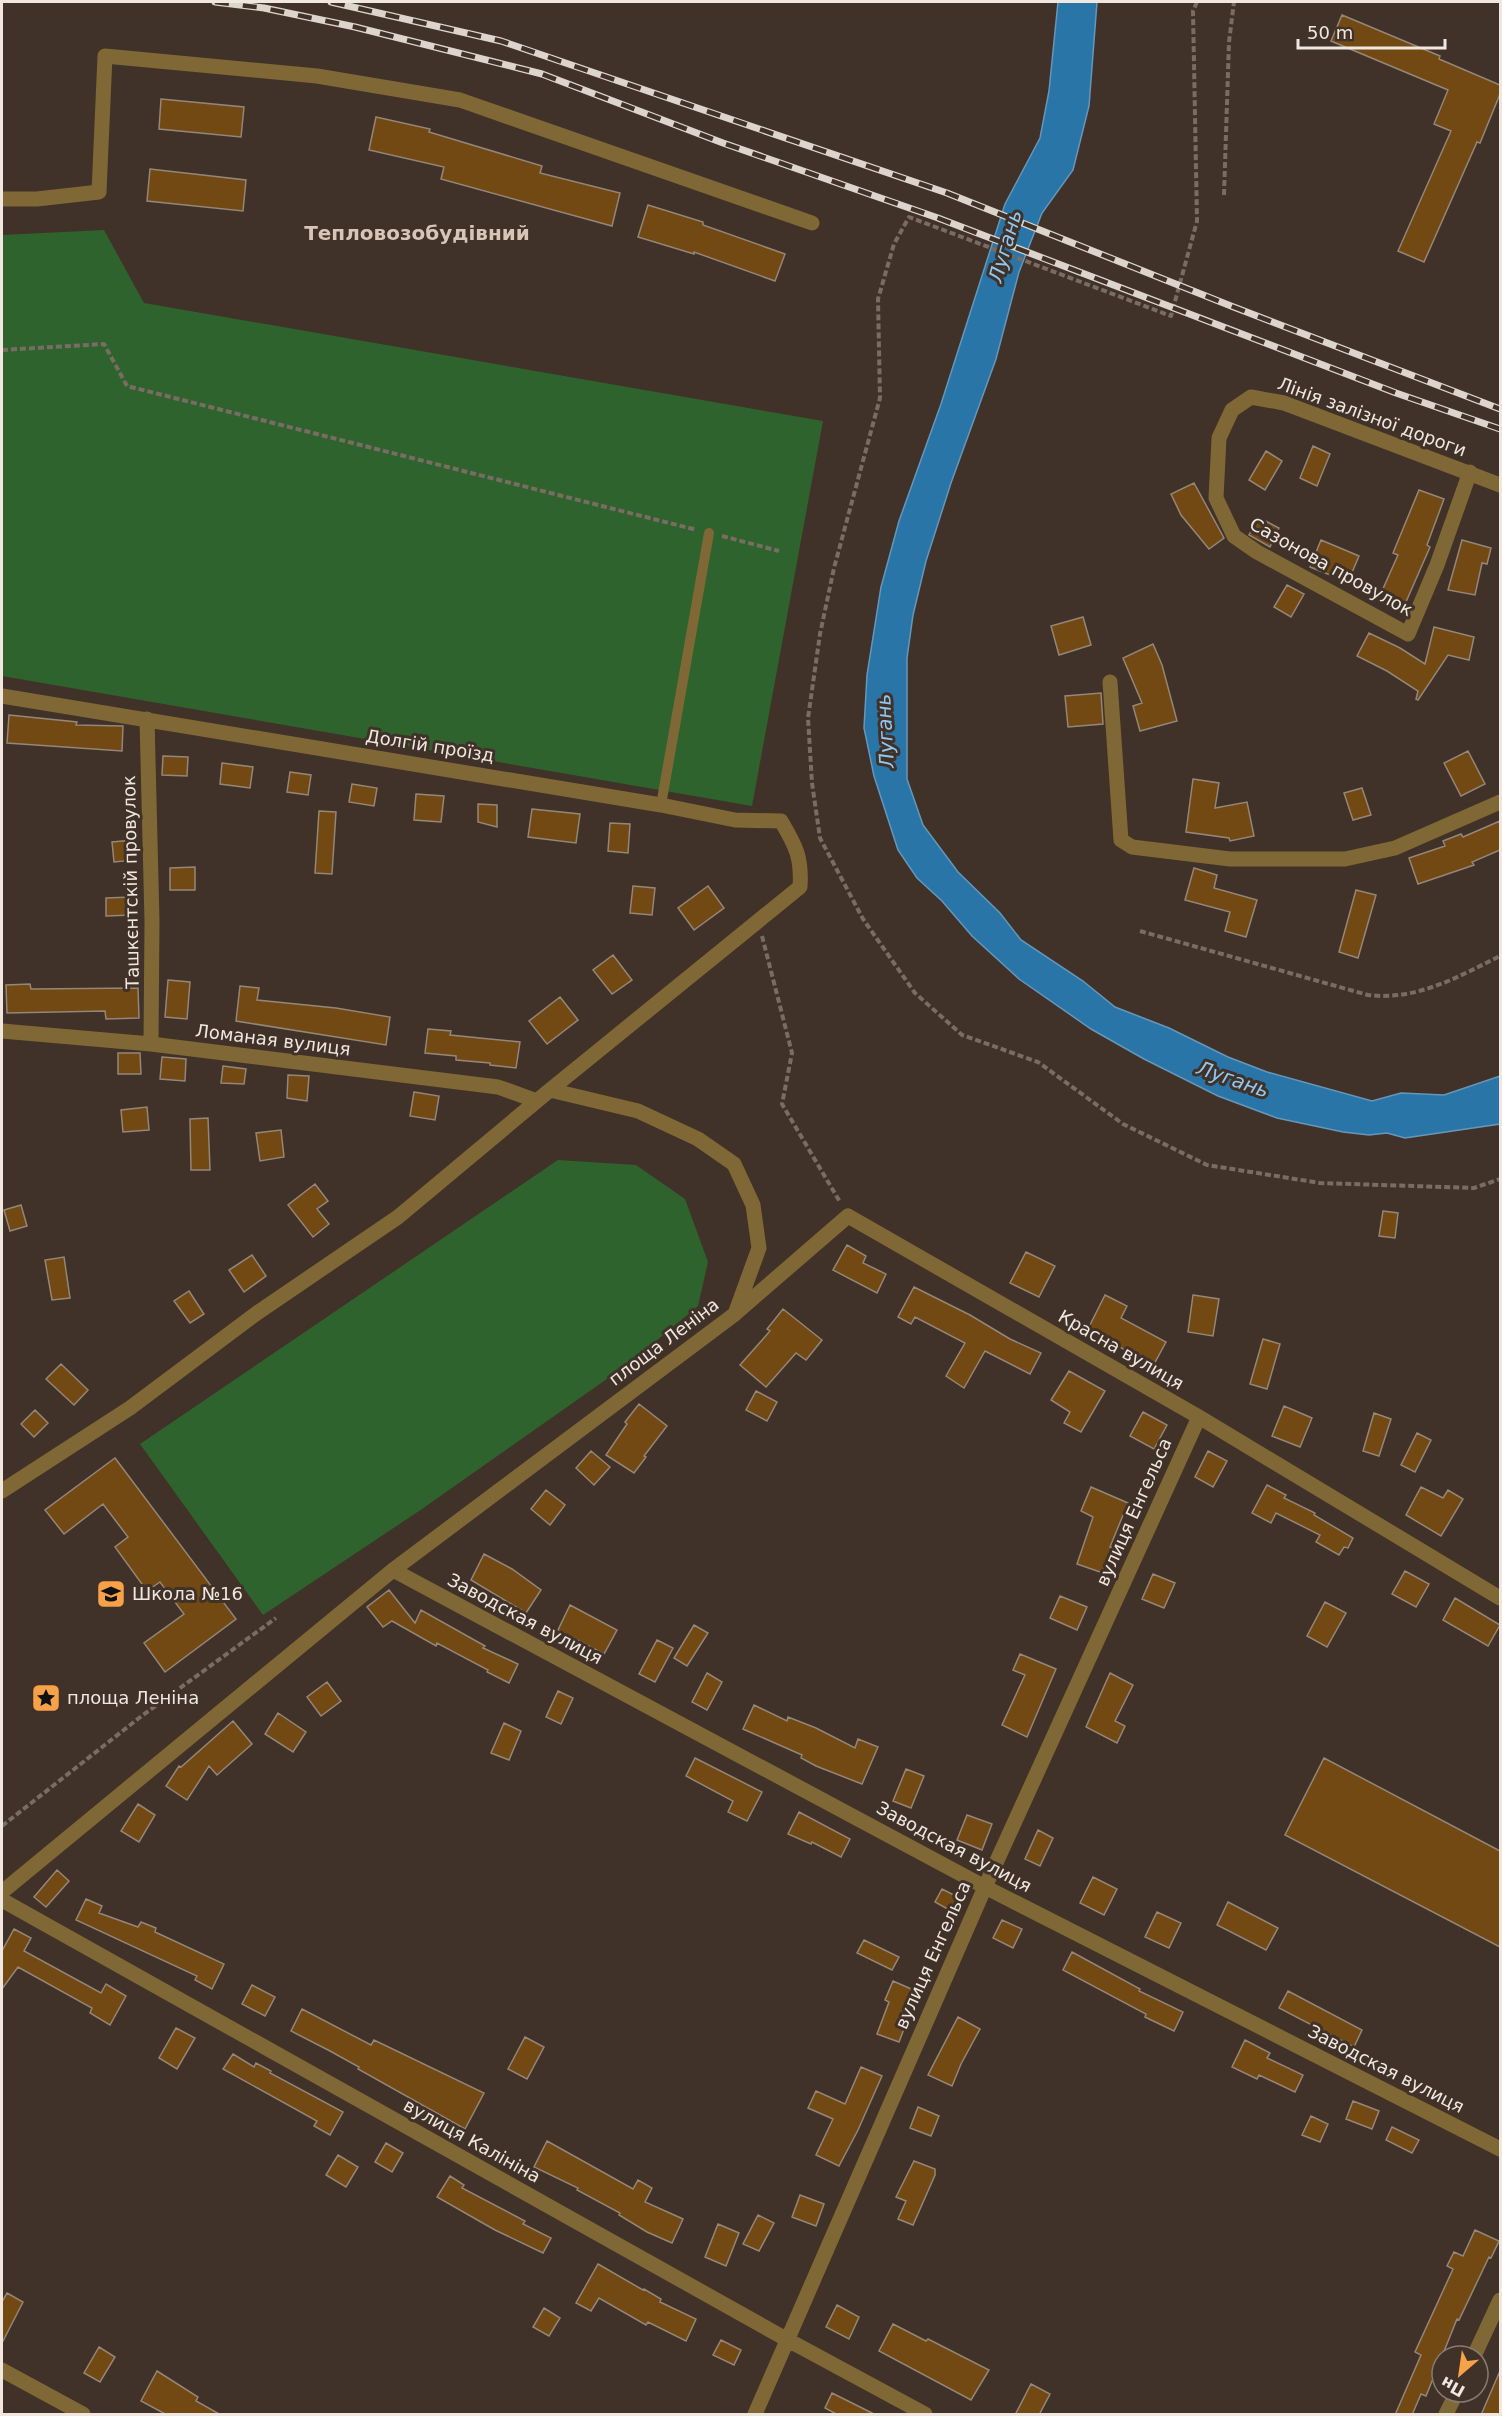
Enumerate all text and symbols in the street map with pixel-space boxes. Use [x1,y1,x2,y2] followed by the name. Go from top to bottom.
[1298,12,1445,50] scale bar
[1307,22,1353,43] text: 50 m
[983,207,1027,286] water label: Лугань
[304,221,530,245] district label: Тепловозобудівний
[1275,373,1469,460] street label: Лінія залізної дороги
[1246,513,1417,620] street label: Сазонова провулок
[871,693,899,770] water label: Лугань
[364,725,496,766] street label: Долгій проїзд
[118,775,143,990] street label: Ташкєнтскій провулок
[194,1020,352,1059] street label: Ломаная вулиця
[1193,1055,1272,1102] water label: Лугань
[605,1293,723,1390] street label: площа Леніна
[1055,1305,1188,1394] street label: Красна вулиця
[1091,1434,1176,1589] street label: вулиця Енгельса
[444,1569,606,1668] street label: Заводская вулиця
[95,1578,127,1610] school or university icon: Школа №16
[132,1583,243,1604] place label: Школа №16
[30,1682,62,1714] place icon: площа Леніна
[67,1687,199,1708] place label: площа Леніна
[873,1797,1035,1896] street label: Заводская вулиця
[890,1877,975,2032] street label: вулиця Енгельса
[1305,2020,1468,2117] street label: Заводская вулиця
[400,2094,544,2187] street label: вулиця Калініна
[1430,2344,1490,2404] north arrow
[1438,2372,1468,2401] text: Пн

